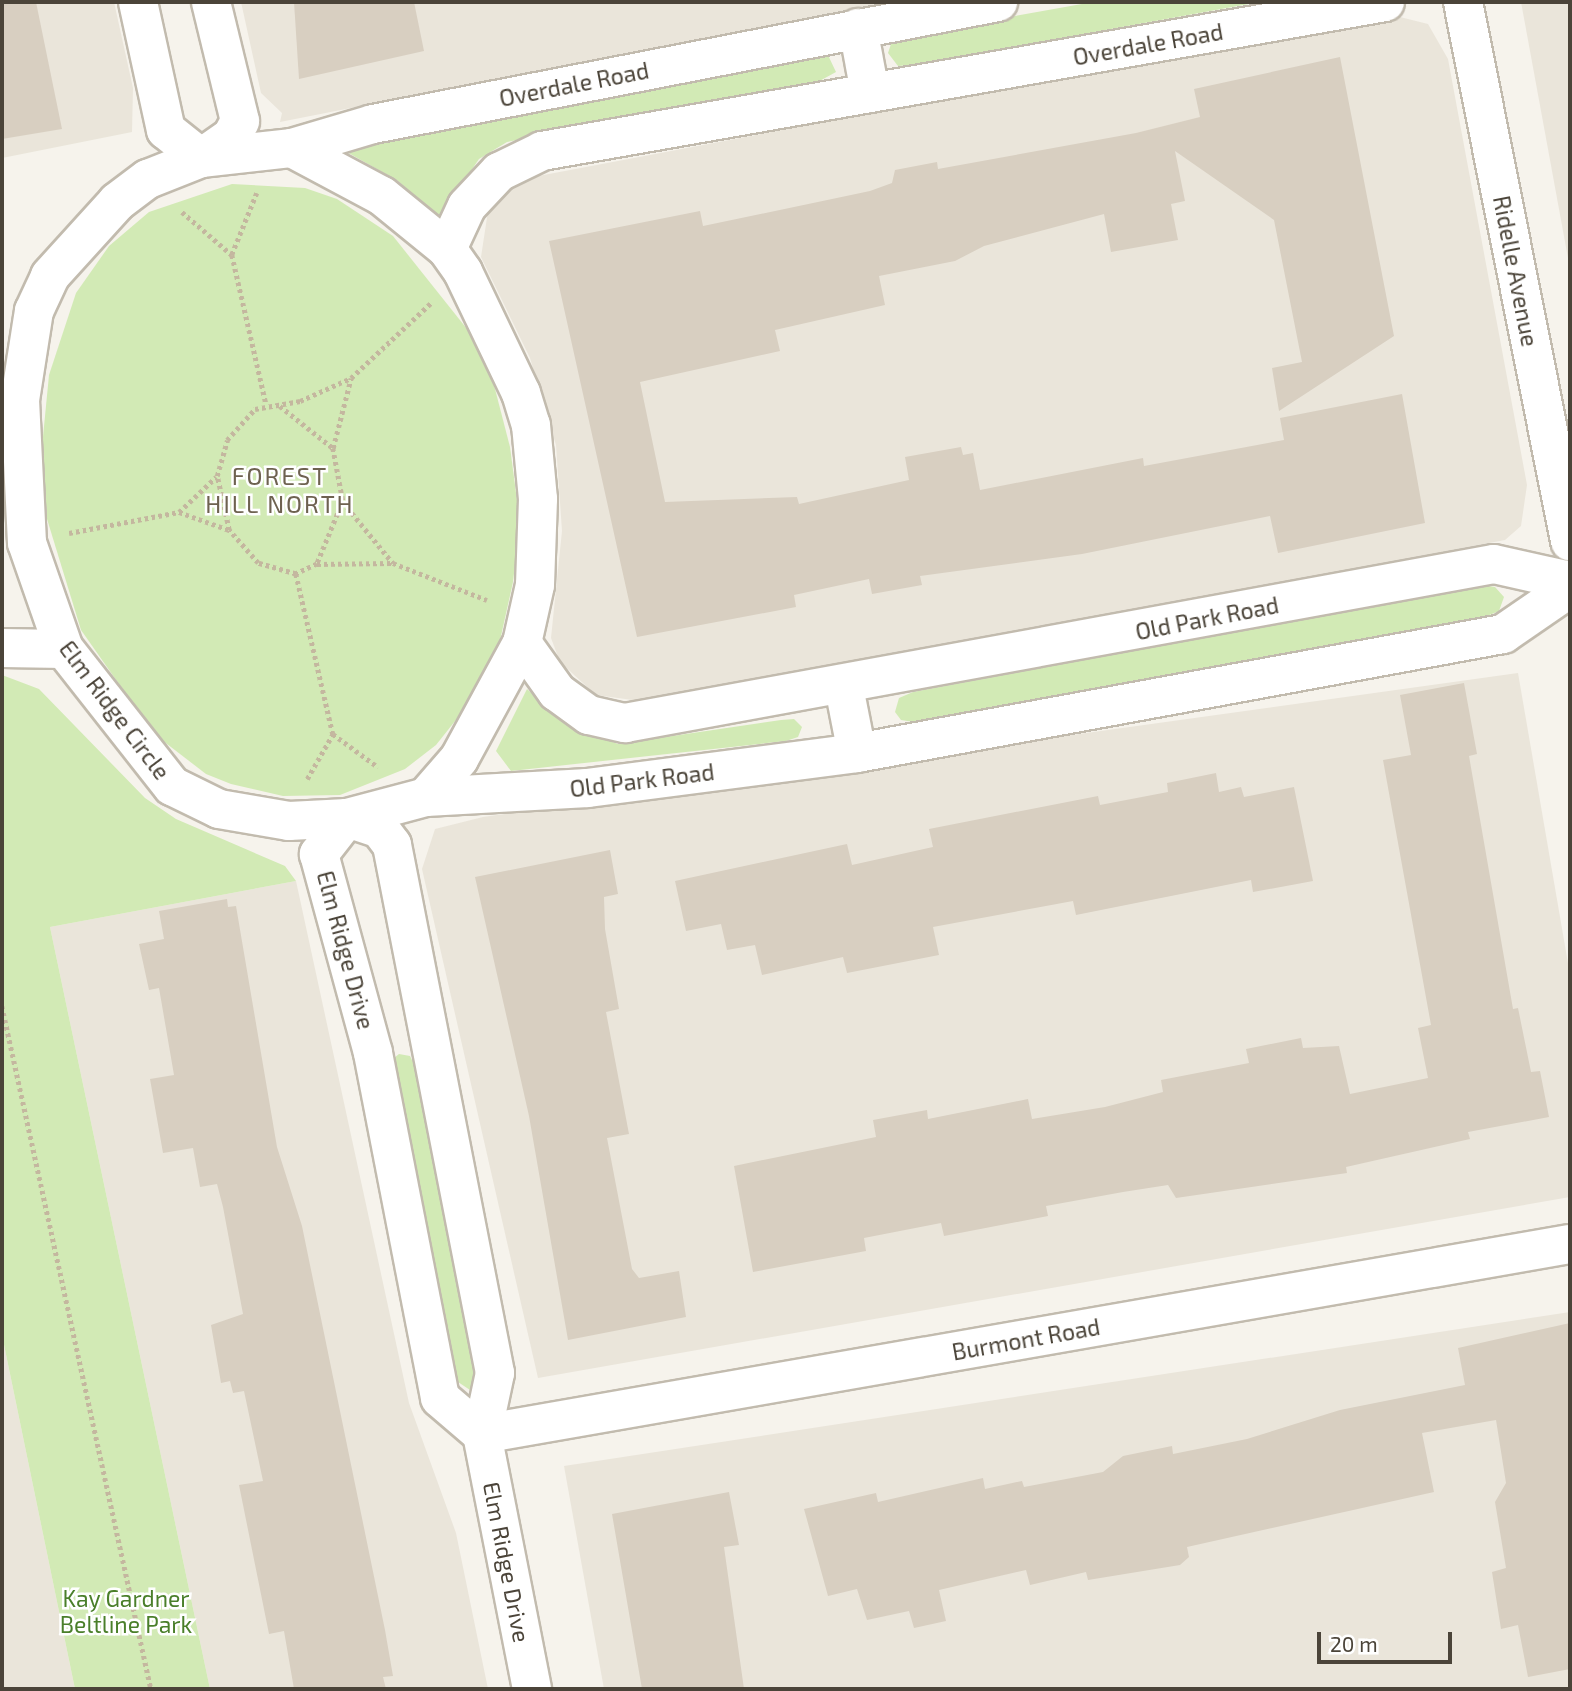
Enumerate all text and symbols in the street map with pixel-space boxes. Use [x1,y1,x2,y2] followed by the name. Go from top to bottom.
[1071,17,1225,71] street label: Overdale Road
[497,56,651,112] street label: Overdale Road
[1488,193,1544,349] street label: Ridelle Avenue
[206,462,354,518] district label: FOREST HILL NORTH
[1133,591,1281,645] street label: Old Park Road
[54,635,176,785] street label: Elm Ridge Circle
[568,757,716,803] street label: Old Park Road
[312,868,380,1032] street label: Elm Ridge Drive
[950,1312,1102,1366] street label: Burmont Road
[478,1479,536,1645] street label: Elm Ridge Drive
[60,1584,192,1638] park label: Kay Gardner Beltline Park
[1320,1618,1455,1662] scale bar
[1330,1631,1378,1656] text: 20 m

